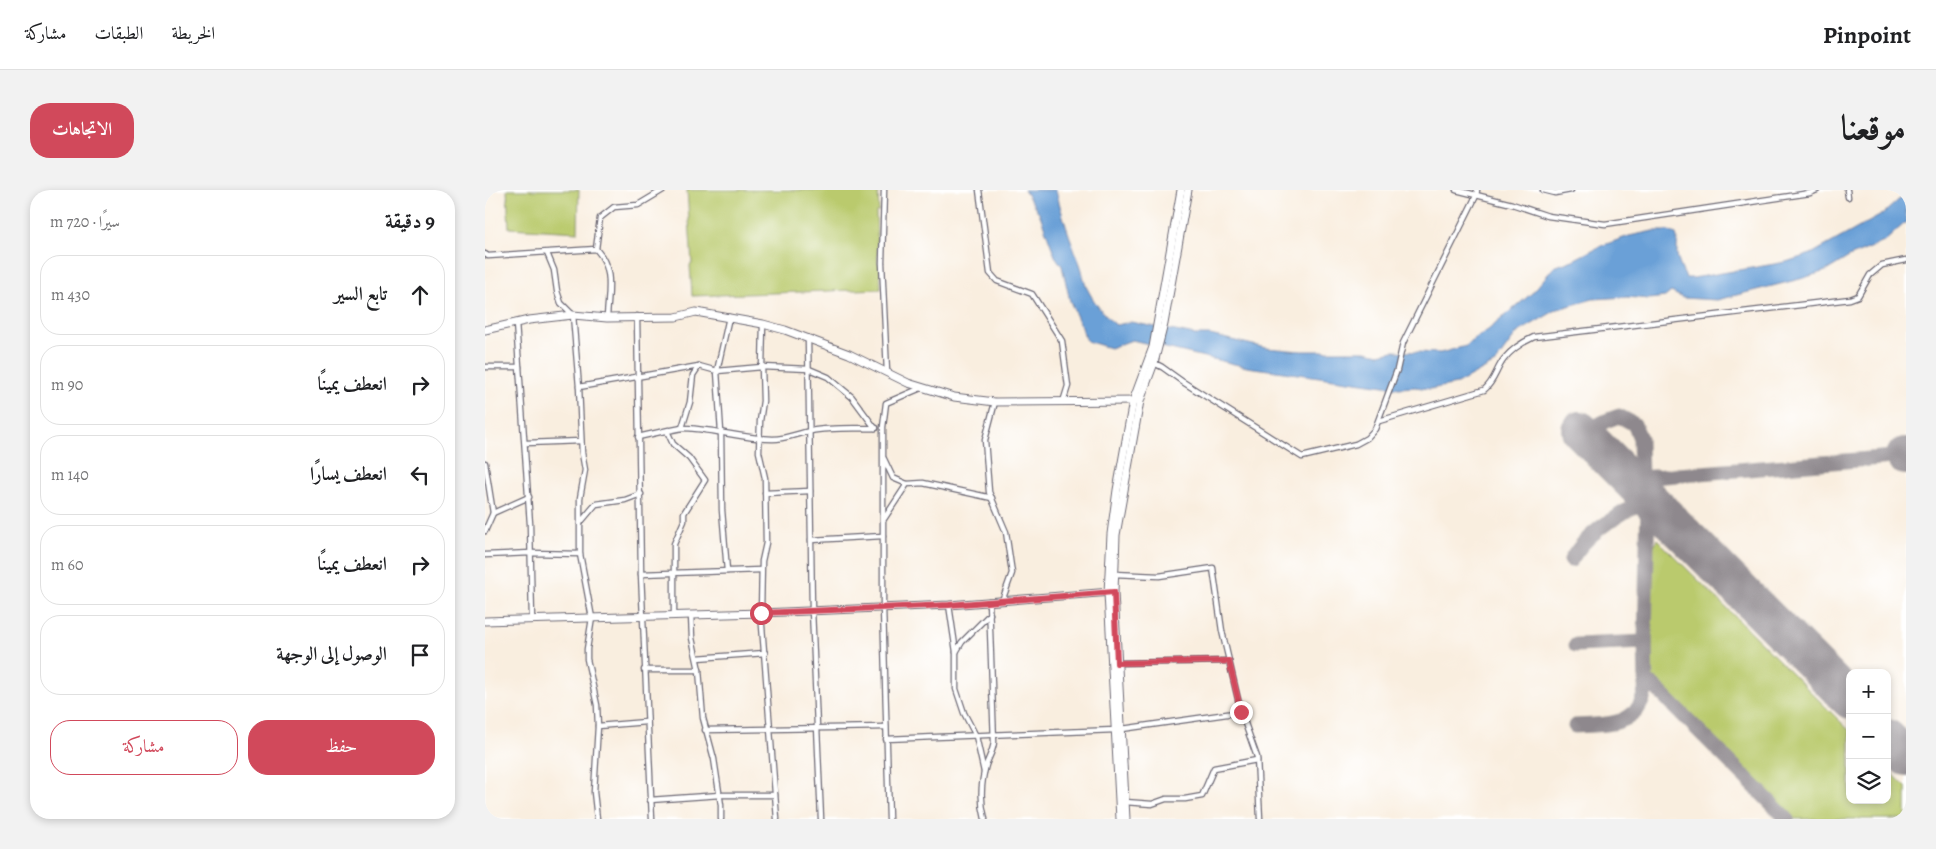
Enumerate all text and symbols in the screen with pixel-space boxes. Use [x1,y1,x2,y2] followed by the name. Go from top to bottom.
[1823,19,1911,51] text: Pinpoint
[25,21,66,45] text: مشاركة
[94,21,143,45] text: الطبقات
[171,21,215,45] text: الخريطة
[30,103,134,158] button: الاتجاهات
[1841,103,1906,151] text: موقعنا
[385,207,435,235] text: 9 دقيقة
[50,211,120,233] text: سيرًا · 720 m
[334,281,387,307] text: تابع السير
[406,281,434,309] icon: ahead
[51,284,90,306] text: 430 m
[317,371,387,397] text: انعطف يمينًا
[406,371,434,399] icon: right
[51,374,83,396] text: 90 m
[310,461,387,487] text: انعطف يسارًا
[406,461,434,489] icon: left
[51,464,89,486] text: 140 m
[317,551,387,577] text: انعطف يمينًا
[406,551,434,579] icon: right
[51,554,83,576] text: 60 m
[750,602,773,625] route start
[276,641,387,667] text: الوصول إلى الوجهة
[406,641,434,669] icon: arrive
[1846,669,1891,804] map controls
[1846,669,1891,714] button: +
[1230,701,1253,724] route end
[1846,714,1891,759] button: −
[50,720,238,775] button: مشاركة
[248,720,435,775] button: حفظ
[1846,759,1891,804] button: layers

